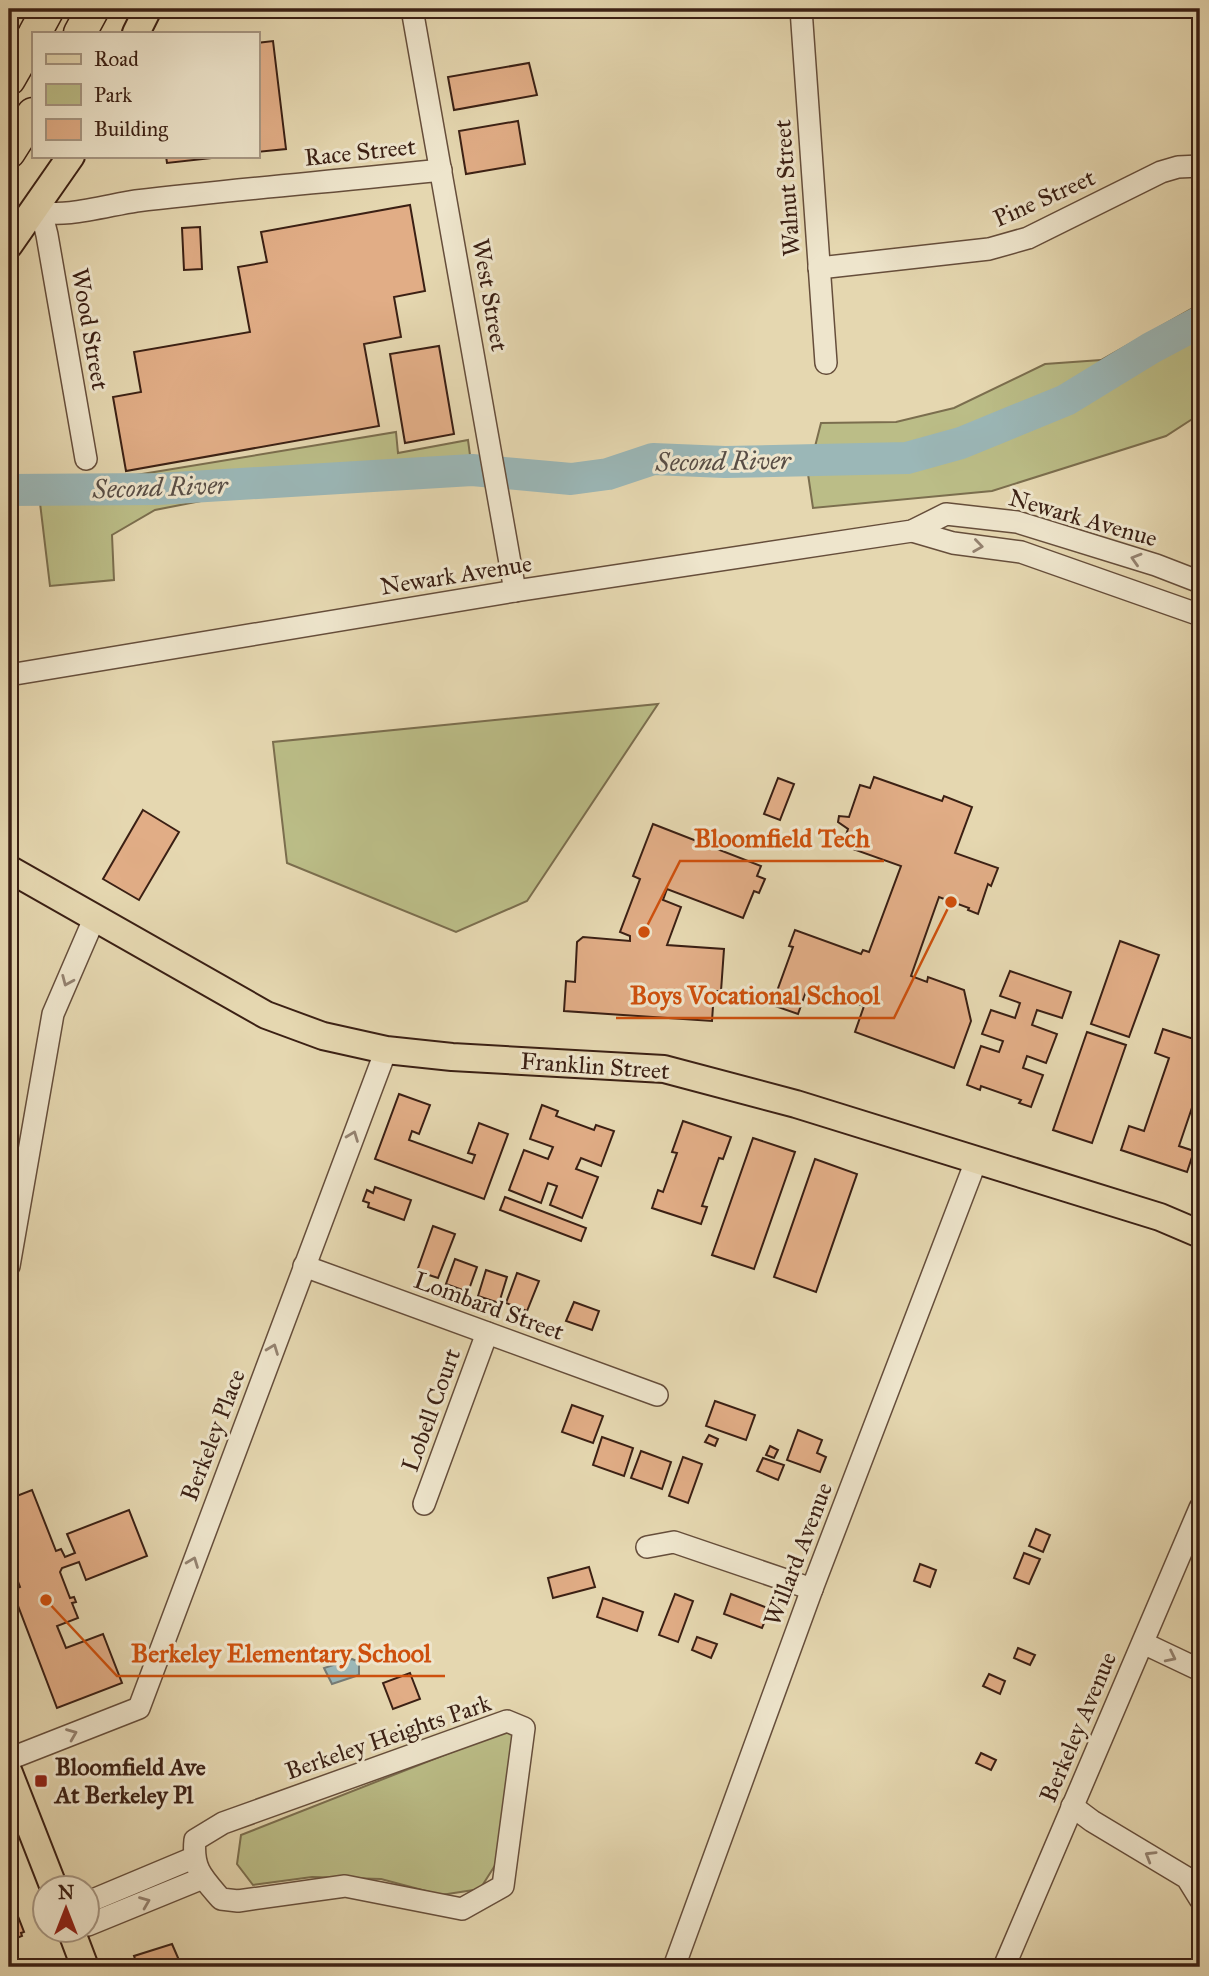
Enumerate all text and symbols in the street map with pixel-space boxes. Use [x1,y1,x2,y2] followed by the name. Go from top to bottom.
[32,32,259,158] legend
[94,46,139,72] text: Road
[94,82,132,108] text: Park
[94,116,168,142] text: Building
[767,118,807,257] street label: Walnut Street
[303,131,418,173] street label: Race Street
[989,162,1100,234] street label: Pine Street
[465,236,515,354] street label: West Street
[65,266,116,393] street label: Wood Street
[654,444,792,478] water label: Second River
[91,469,229,505] water label: Second River
[1005,483,1161,553] street label: Newark Avenue
[972,539,984,554] one-way arrow
[378,548,534,602] street label: Newark Avenue
[1130,553,1143,567] one-way arrow
[680,814,884,861] callout: Bloomfield Tech
[694,822,871,854] text: Bloomfield Tech
[616,971,894,1018] callout: Boys Vocational School
[61,974,75,987] one-way arrow
[630,979,881,1011] text: Boys Vocational School
[520,1046,671,1086] street label: Franklin Street
[345,1130,359,1142] one-way arrow
[410,1265,569,1347] street label: Lombard Street
[265,1343,279,1355] one-way arrow
[395,1344,467,1476] street label: Lobell Court
[174,1365,252,1505] street label: Berkeley Place
[757,1478,839,1630] street label: Willard Avenue
[185,1556,199,1568] one-way arrow
[117,1629,445,1676] callout: Berkeley Elementary School
[131,1637,432,1669] text: Berkeley Elementary School
[1033,1647,1123,1807] street label: Berkeley Avenue
[1164,1648,1176,1662] one-way arrow
[281,1687,496,1786] street label: Berkeley Heights Park
[66,1729,78,1743] one-way arrow
[53,1752,206,1810] place label: Bloomfield Ave At Berkeley Pl
[33,1773,49,1789] marker: Bloomfield Ave At Berkeley Pl
[1144,1851,1157,1864] one-way arrow
[32,1874,102,1944] north arrow
[58,1881,74,1904] text: N
[139,1896,151,1910] one-way arrow

